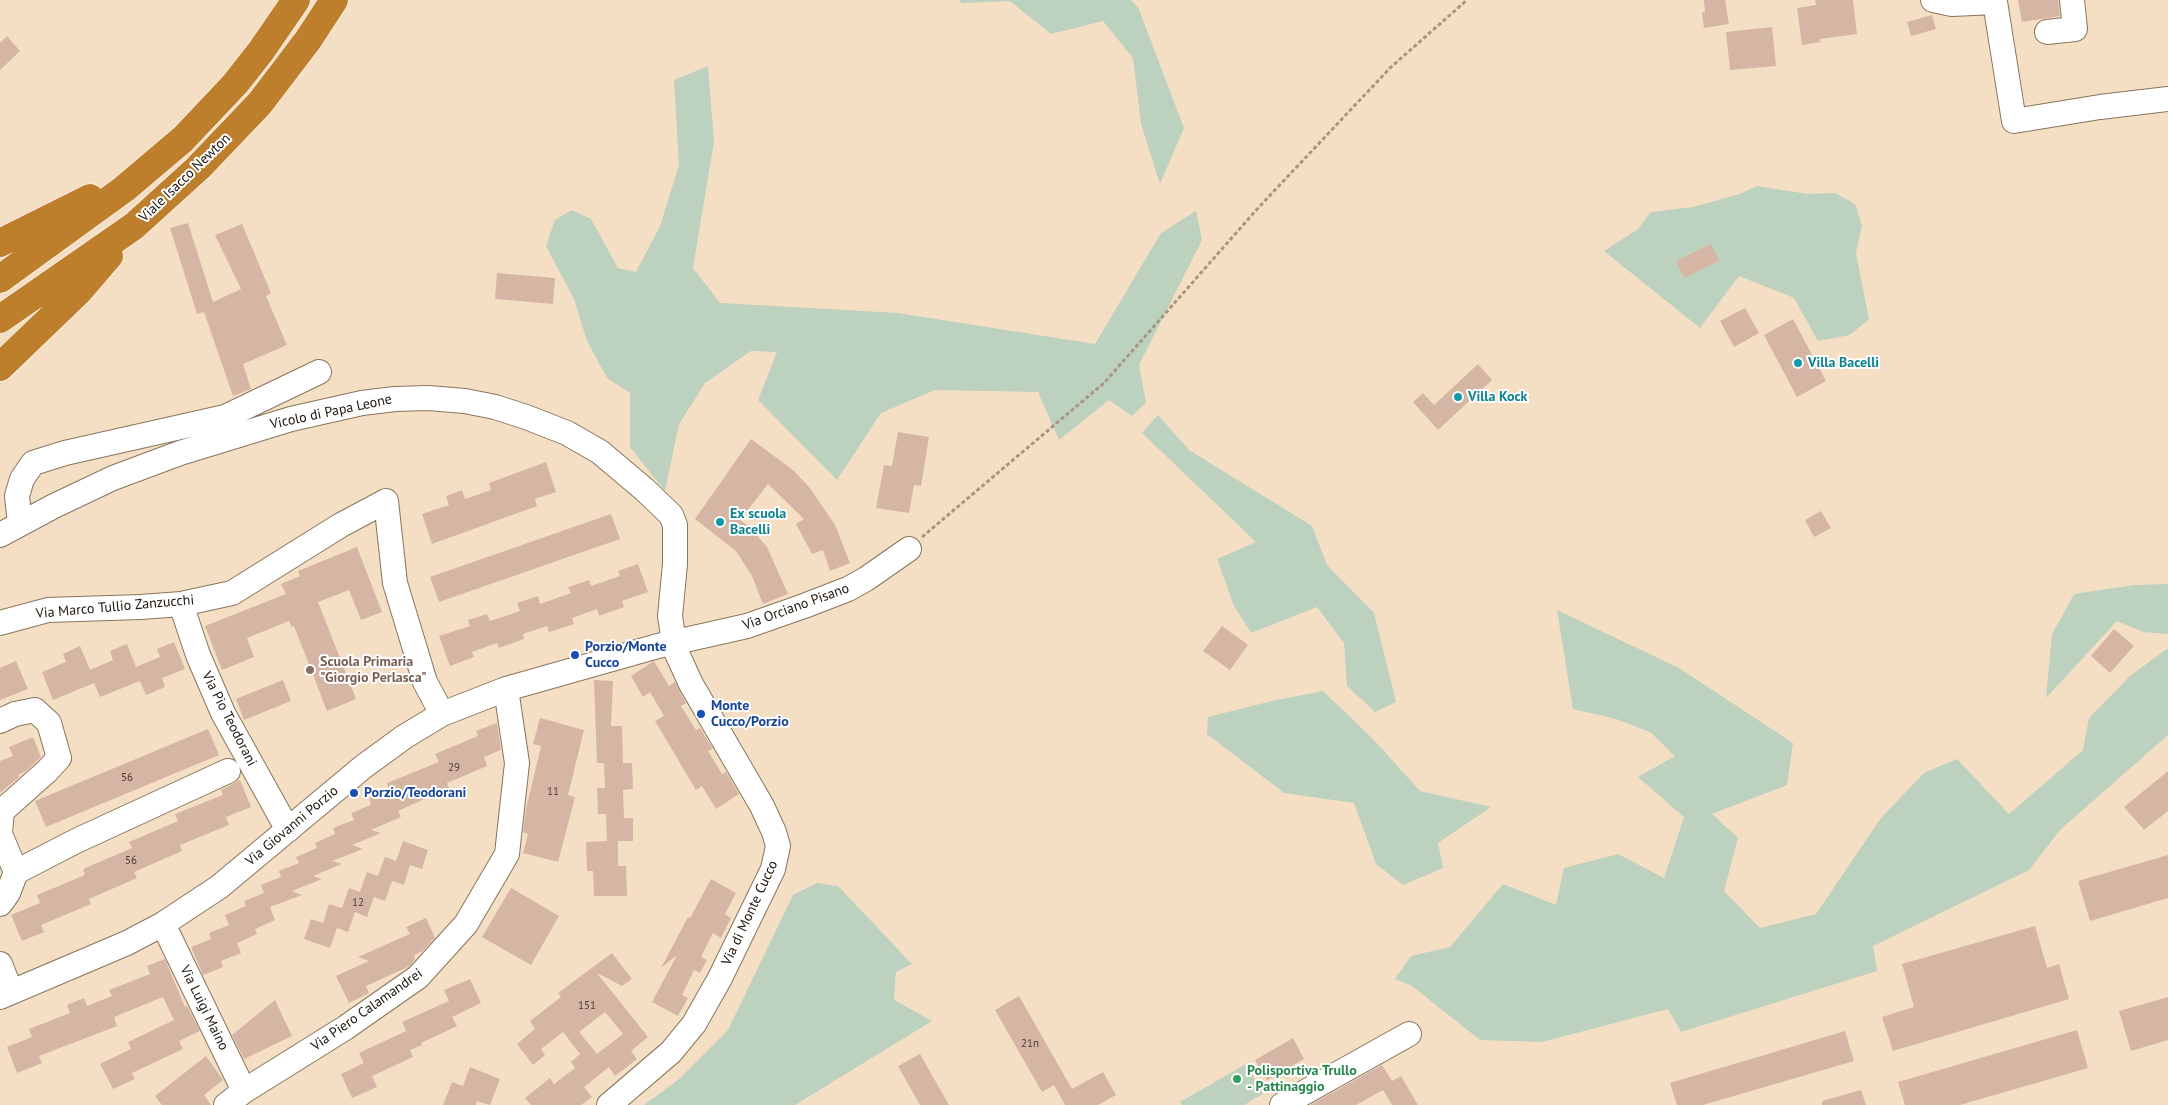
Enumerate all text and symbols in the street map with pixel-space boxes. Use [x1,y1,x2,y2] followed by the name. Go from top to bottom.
[136,130,234,226] street label: Viale Isacco Newton
[1808,355,1879,371] place label: Villa Bacelli
[1792,357,1804,369] marker: Villa Bacelli
[1468,389,1527,405] place label: Villa Kock
[269,391,393,433] street label: Vicolo di Papa Leone
[1452,391,1464,403] marker: Villa Kock
[730,506,786,538] place label: Ex scuola Bacelli
[714,516,726,528] marker: Ex scuola Bacelli
[740,580,852,634] street label: Via Orciano Pisano
[35,592,195,622] street label: Via Marco Tullio Zanzucchi
[585,639,667,672] place label: Porzio/Monte Cucco
[569,649,581,661] marker: Porzio/Monte Cucco
[320,654,427,686] place label: Scuola Primaria "Giorgio Perlasca"
[304,664,316,676] marker: Scuola Primaria "Giorgio Perlasca"
[198,669,260,769] street label: Via Pio Teodorani
[711,698,789,730] place label: Monte Cucco/Porzio
[695,708,707,720] marker: Monte Cucco/Porzio
[448,761,460,775] house number: 29
[121,771,133,785] house number: 56
[242,782,342,870] street label: Via Giovanni Porzio
[364,785,466,801] place label: Porzio/Teodorani
[547,785,559,799] house number: 11
[348,787,360,799] marker: Porzio/Teodorani
[125,854,137,868] house number: 56
[718,858,782,968] street label: Via di Monte Cucco
[352,896,364,910] house number: 12
[176,963,232,1053] street label: Via Luigi Maino
[308,965,426,1055] street label: Via Piero Calamandrei
[578,999,596,1013] house number: 151
[1021,1037,1039,1051] house number: 21n
[1247,1063,1357,1096] place label: Polisportiva Trullo - Pattinaggio
[1231,1073,1243,1085] marker: Polisportiva Trullo - Pattinaggio

